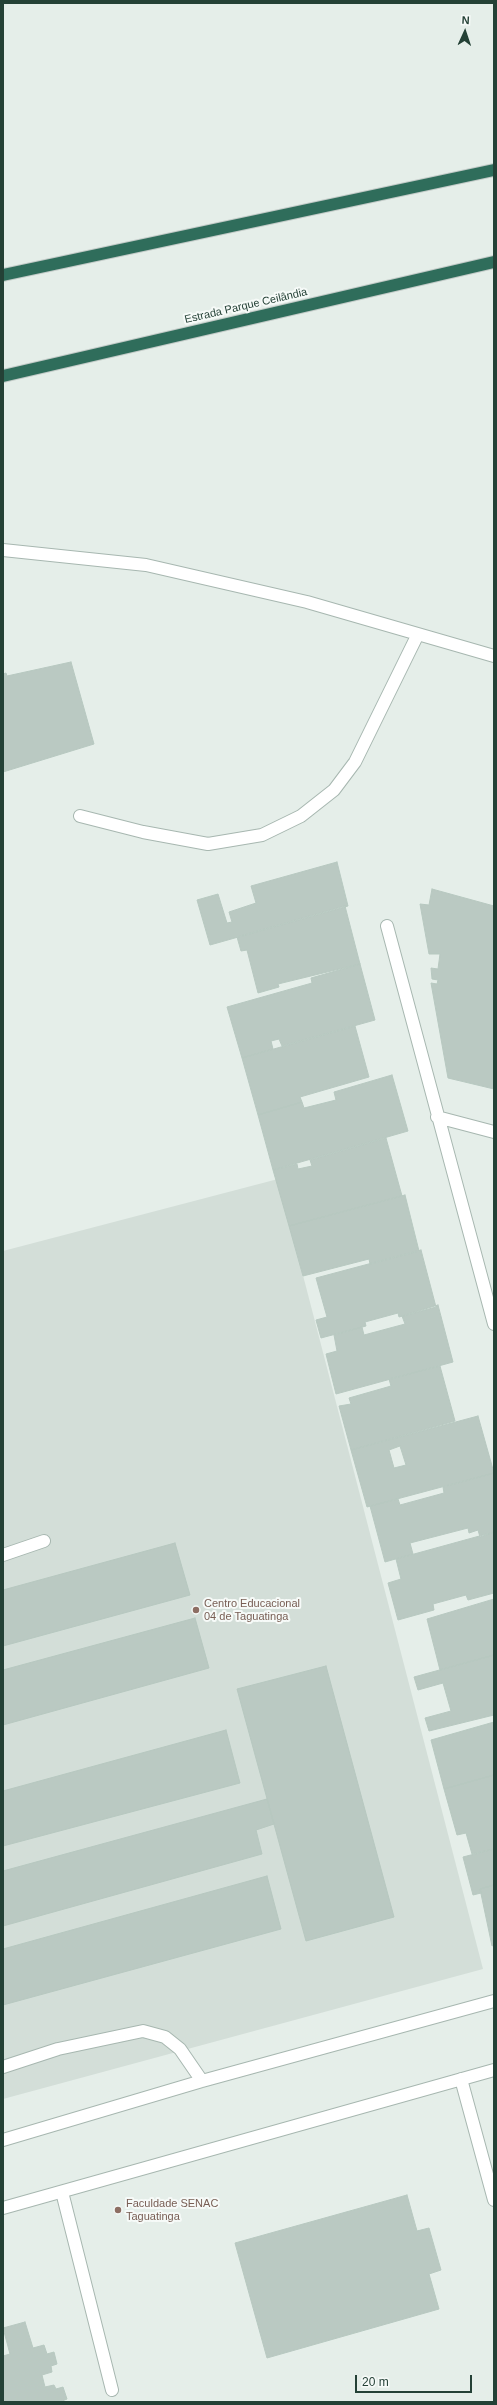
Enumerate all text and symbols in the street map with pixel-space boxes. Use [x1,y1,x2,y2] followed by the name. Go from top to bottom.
[445,12,485,52] north arrow
[461,14,470,26] text: N
[183,285,309,327] street label: Estrada Parque Ceilândia
[204,1597,300,1623] place label: Centro Educacional 04 de Taguatinga
[191,1605,201,1615] marker: Centro Educacional 04 de Taguatinga
[126,2197,218,2223] place label: Faculdade SENAC Taguatinga
[113,2205,123,2215] marker: Faculdade SENAC Taguatinga
[357,2367,474,2393] scale bar
[362,2375,389,2389] text: 20 m

